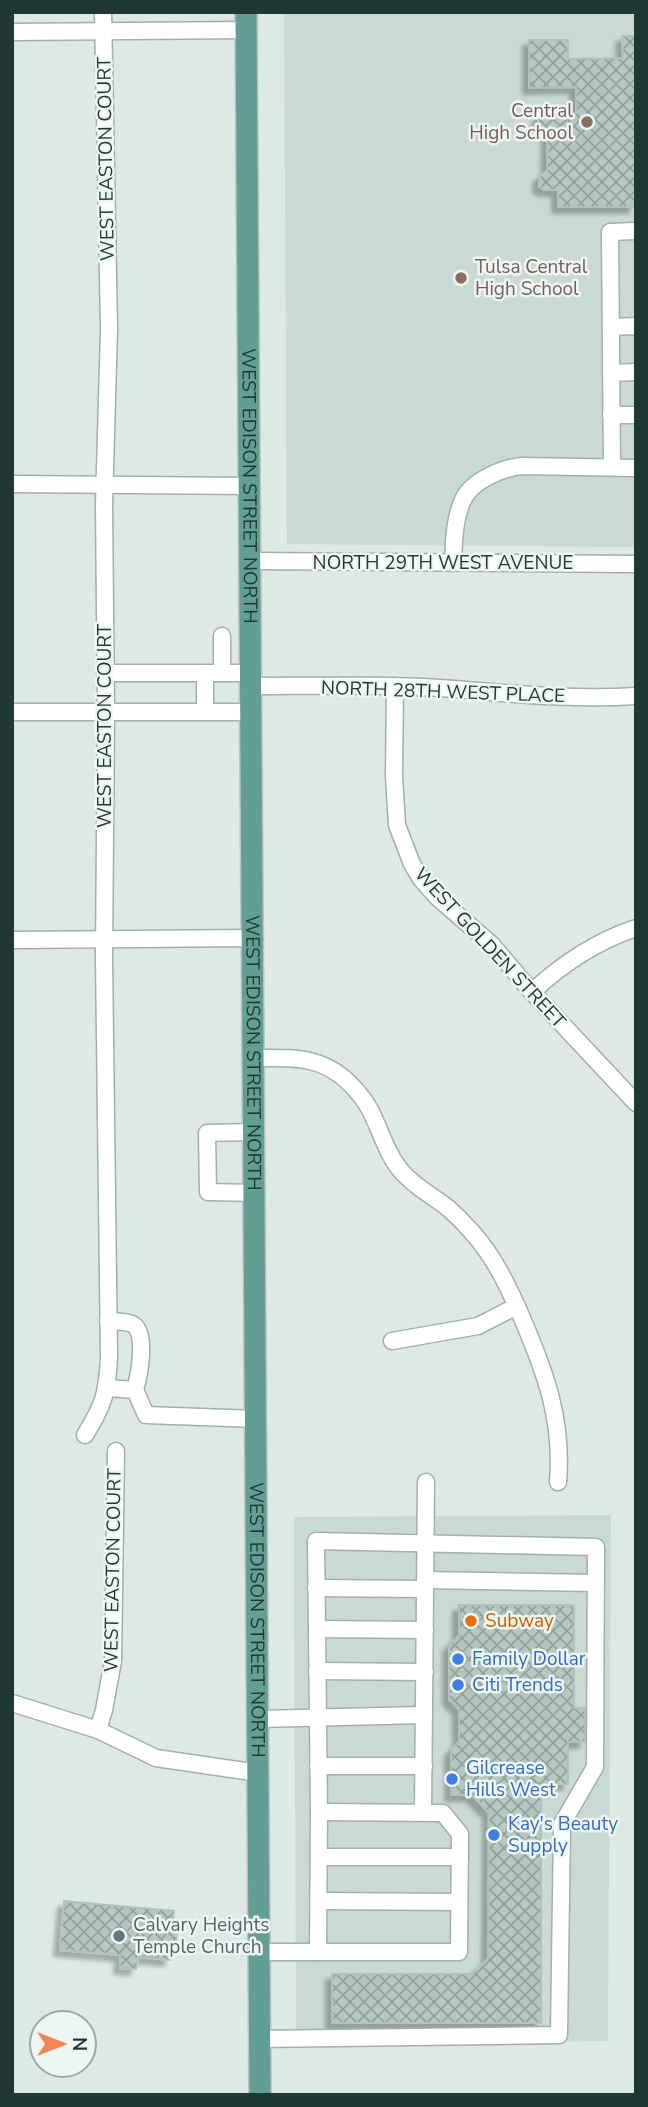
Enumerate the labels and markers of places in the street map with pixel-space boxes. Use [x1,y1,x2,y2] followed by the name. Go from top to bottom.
[469,98,573,146] place label: Central High School
[579,114,595,130] marker: Central High School
[475,254,588,302] place label: Tulsa Central High School
[453,270,469,286] marker: Tulsa Central High School
[485,1608,554,1634] place label: Subway
[463,1613,479,1629] marker: Subway
[472,1646,586,1672] place label: Family Dollar
[450,1651,466,1667] marker: Family Dollar
[472,1672,563,1698] place label: Citi Trends
[450,1677,466,1693] marker: Citi Trends
[466,1755,556,1803] place label: Gilcrease Hills West
[444,1771,460,1787] marker: Gilcrease Hills West
[508,1811,618,1859] place label: Kay's Beauty Supply
[486,1827,502,1843] marker: Kay's Beauty Supply
[133,1912,269,1960] place label: Calvary Heights Temple Church
[111,1928,127,1944] marker: Calvary Heights Temple Church

